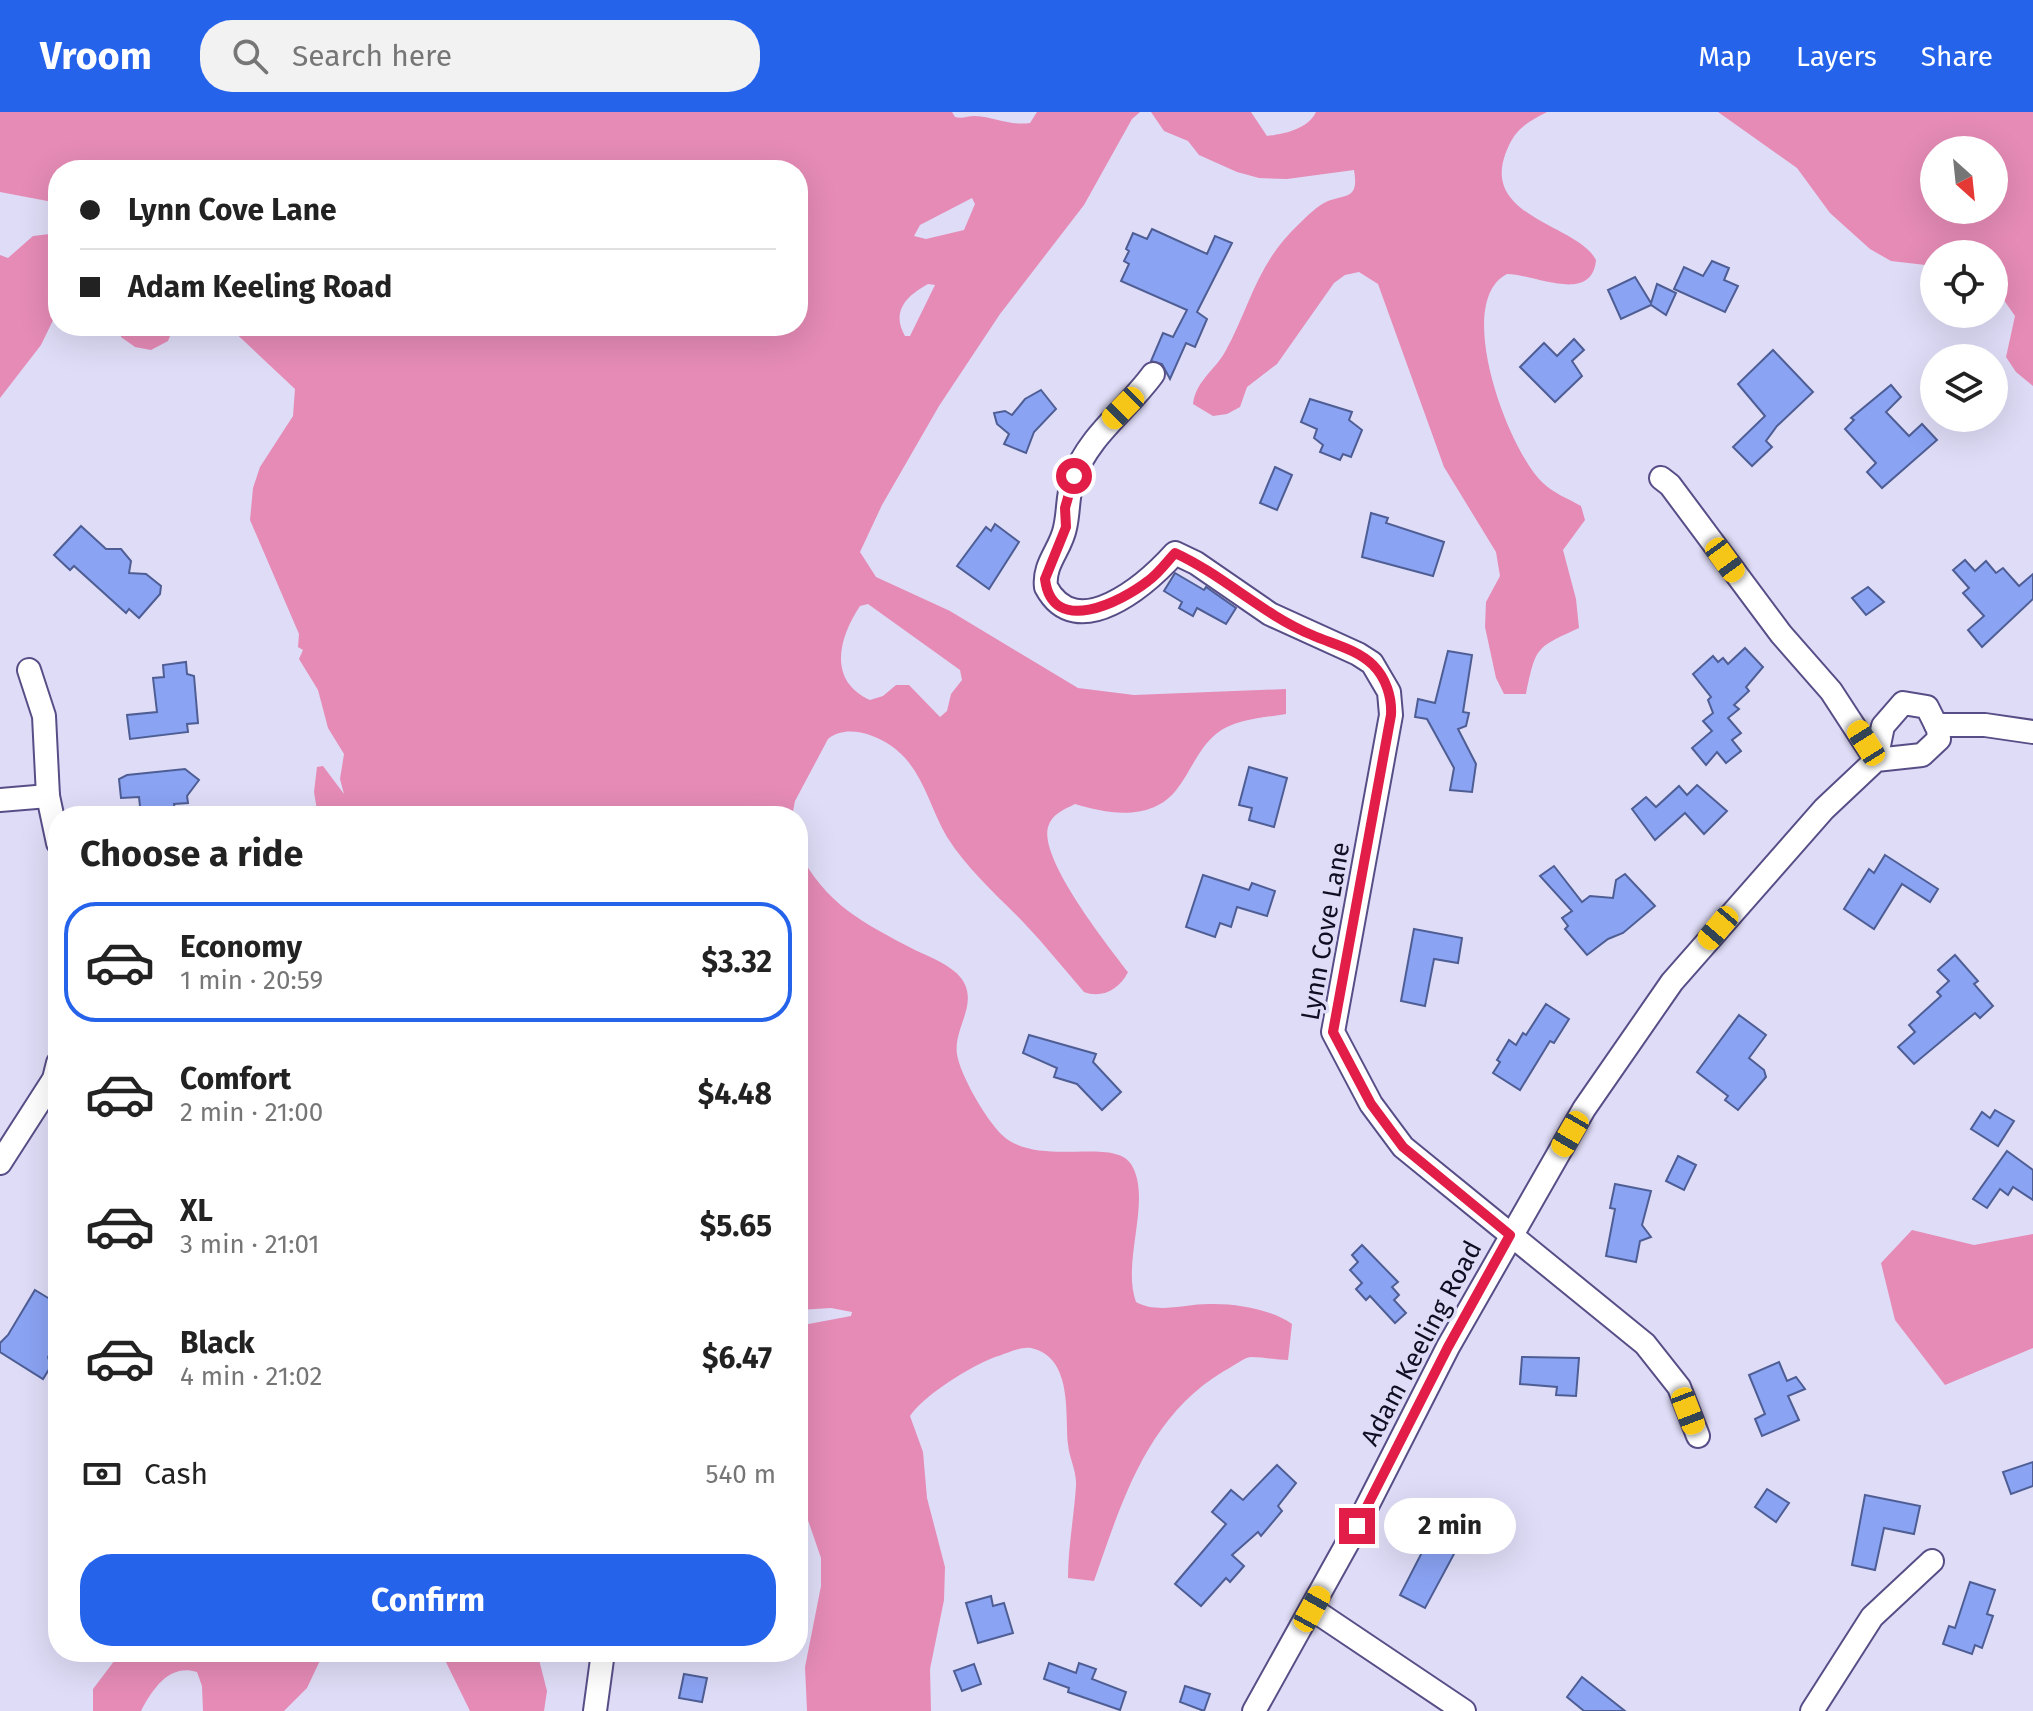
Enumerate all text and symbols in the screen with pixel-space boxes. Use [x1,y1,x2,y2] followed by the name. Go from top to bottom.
[200,20,760,92] search box
[40,33,152,79] text: Vroom
[228,34,272,78] icon: search
[292,38,452,74] text: Search here
[1698,40,1752,73] text: Map
[1796,40,1877,73] text: Layers
[1921,40,1993,73] text: Share
[1920,136,2008,224] north arrow
[1920,136,2008,432] map controls
[128,192,337,228] text: Lynn Cove Lane
[1920,240,2008,328] button: locate
[128,269,392,305] text: Adam Keeling Road
[1920,344,2008,432] button: layers
[1098,383,1148,433] car
[1056,458,1092,494] route start
[1701,534,1749,586] car
[1843,716,1889,770] car
[80,832,303,876] text: Choose a ride
[1295,840,1356,1023] street label: Lynn Cove Lane
[1693,902,1743,954] car
[84,926,156,998] icon: car
[180,929,302,965] text: Economy
[701,944,772,980] text: $3.32
[180,965,323,996] text: 1 min · 20:59
[84,1058,156,1130] icon: car
[180,1061,291,1097] text: Comfort
[698,1076,772,1112] text: $4.48
[180,1097,323,1128] text: 2 min · 21:00
[1548,1107,1592,1161] car
[84,1190,156,1262] icon: car
[180,1193,213,1229] text: XL
[700,1208,772,1244] text: $5.65
[180,1229,320,1260] text: 3 min · 21:01
[1354,1235,1489,1451] street label: Adam Keeling Road
[84,1322,156,1394] icon: car
[180,1325,255,1361] text: Black
[702,1340,772,1376] text: $6.47
[180,1361,322,1392] text: 4 min · 21:02
[1668,1384,1708,1438] car
[80,1452,124,1496] icon: cash
[144,1456,208,1492] text: Cash
[705,1459,776,1490] text: 540 m
[1385,1498,1517,1554] callout: 2 min
[1339,1508,1375,1544] route end
[1418,1510,1482,1541] text: 2 min
[80,1554,776,1646] button: Confirm
[1290,1582,1334,1636] car

